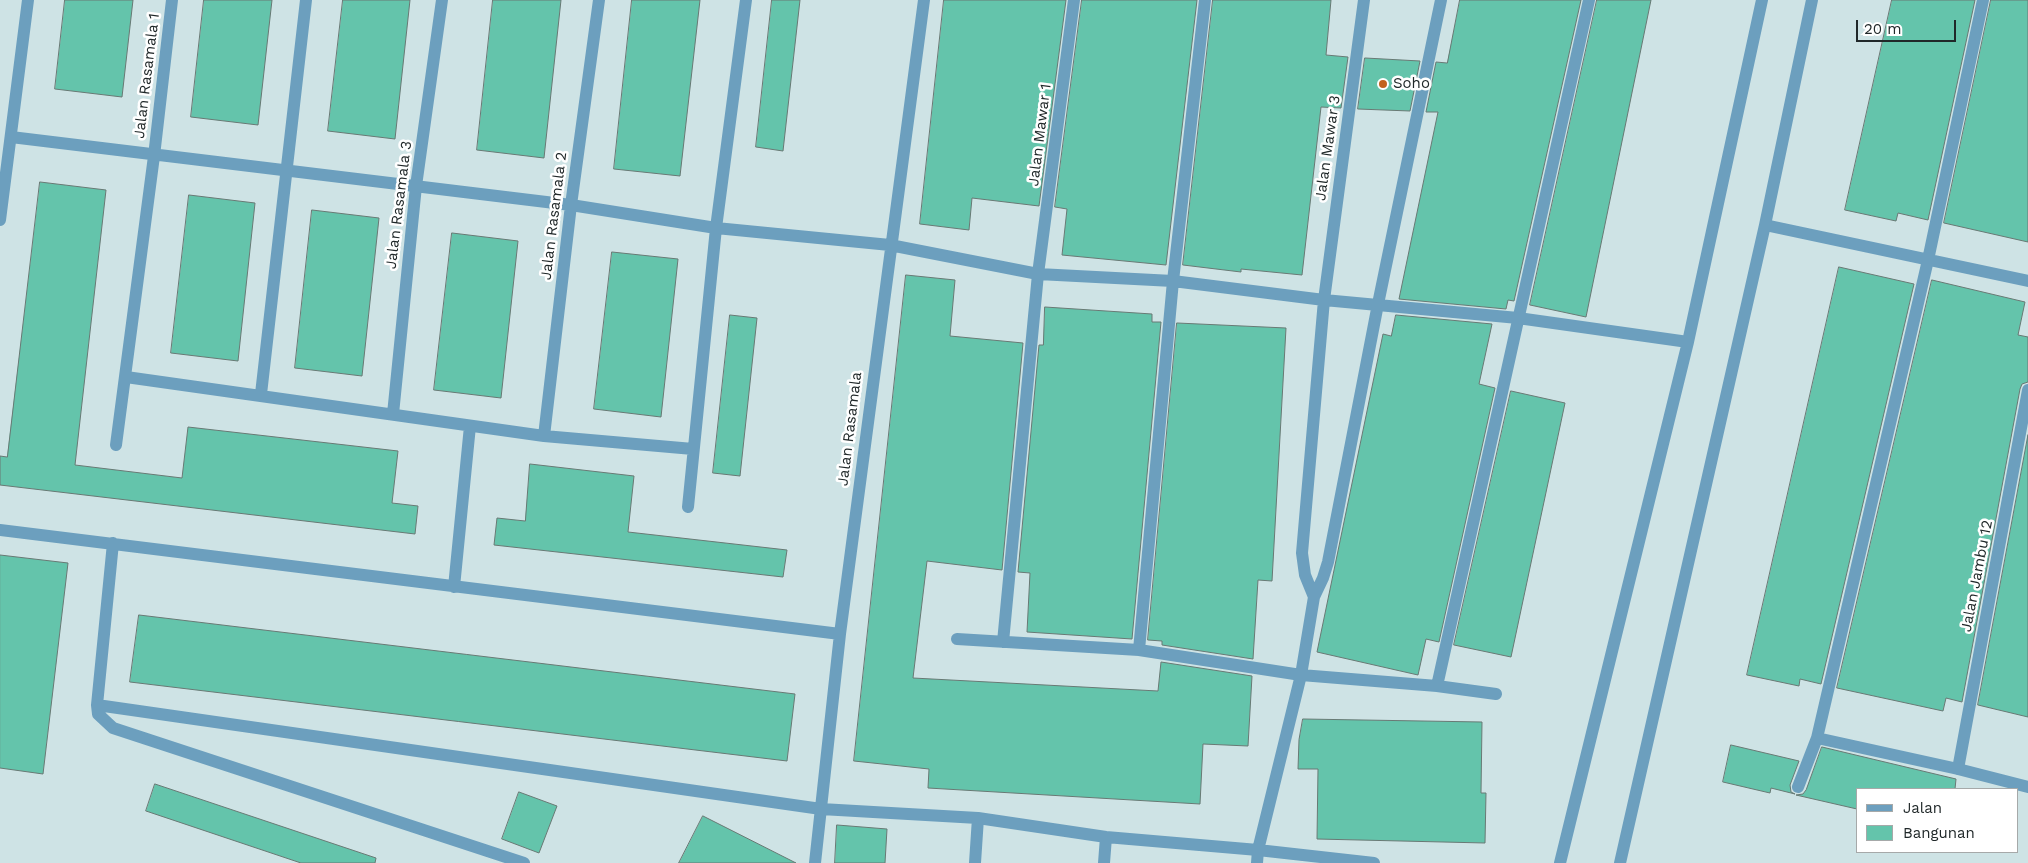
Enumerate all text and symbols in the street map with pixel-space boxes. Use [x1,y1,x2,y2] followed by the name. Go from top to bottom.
[1858,10,1958,42] scale bar
[130,12,164,140] street label: Jalan Rasamala 1
[1864,20,1902,38] text: 20 m
[1393,75,1430,93] place label: Soho
[1377,78,1389,90] marker: Soho
[1025,83,1055,187] street label: Jalan Mawar 1
[1312,94,1344,202] street label: Jalan Mawar 3
[382,140,416,270] street label: Jalan Rasamala 3
[537,151,571,281] street label: Jalan Rasamala 2
[834,371,866,487] street label: Jalan Rasamala
[1957,519,1997,633] street label: Jalan Jambu 12
[1856,788,2018,853] legend
[1903,799,1942,817] text: Jalan
[1903,824,1975,842] text: Bangunan

